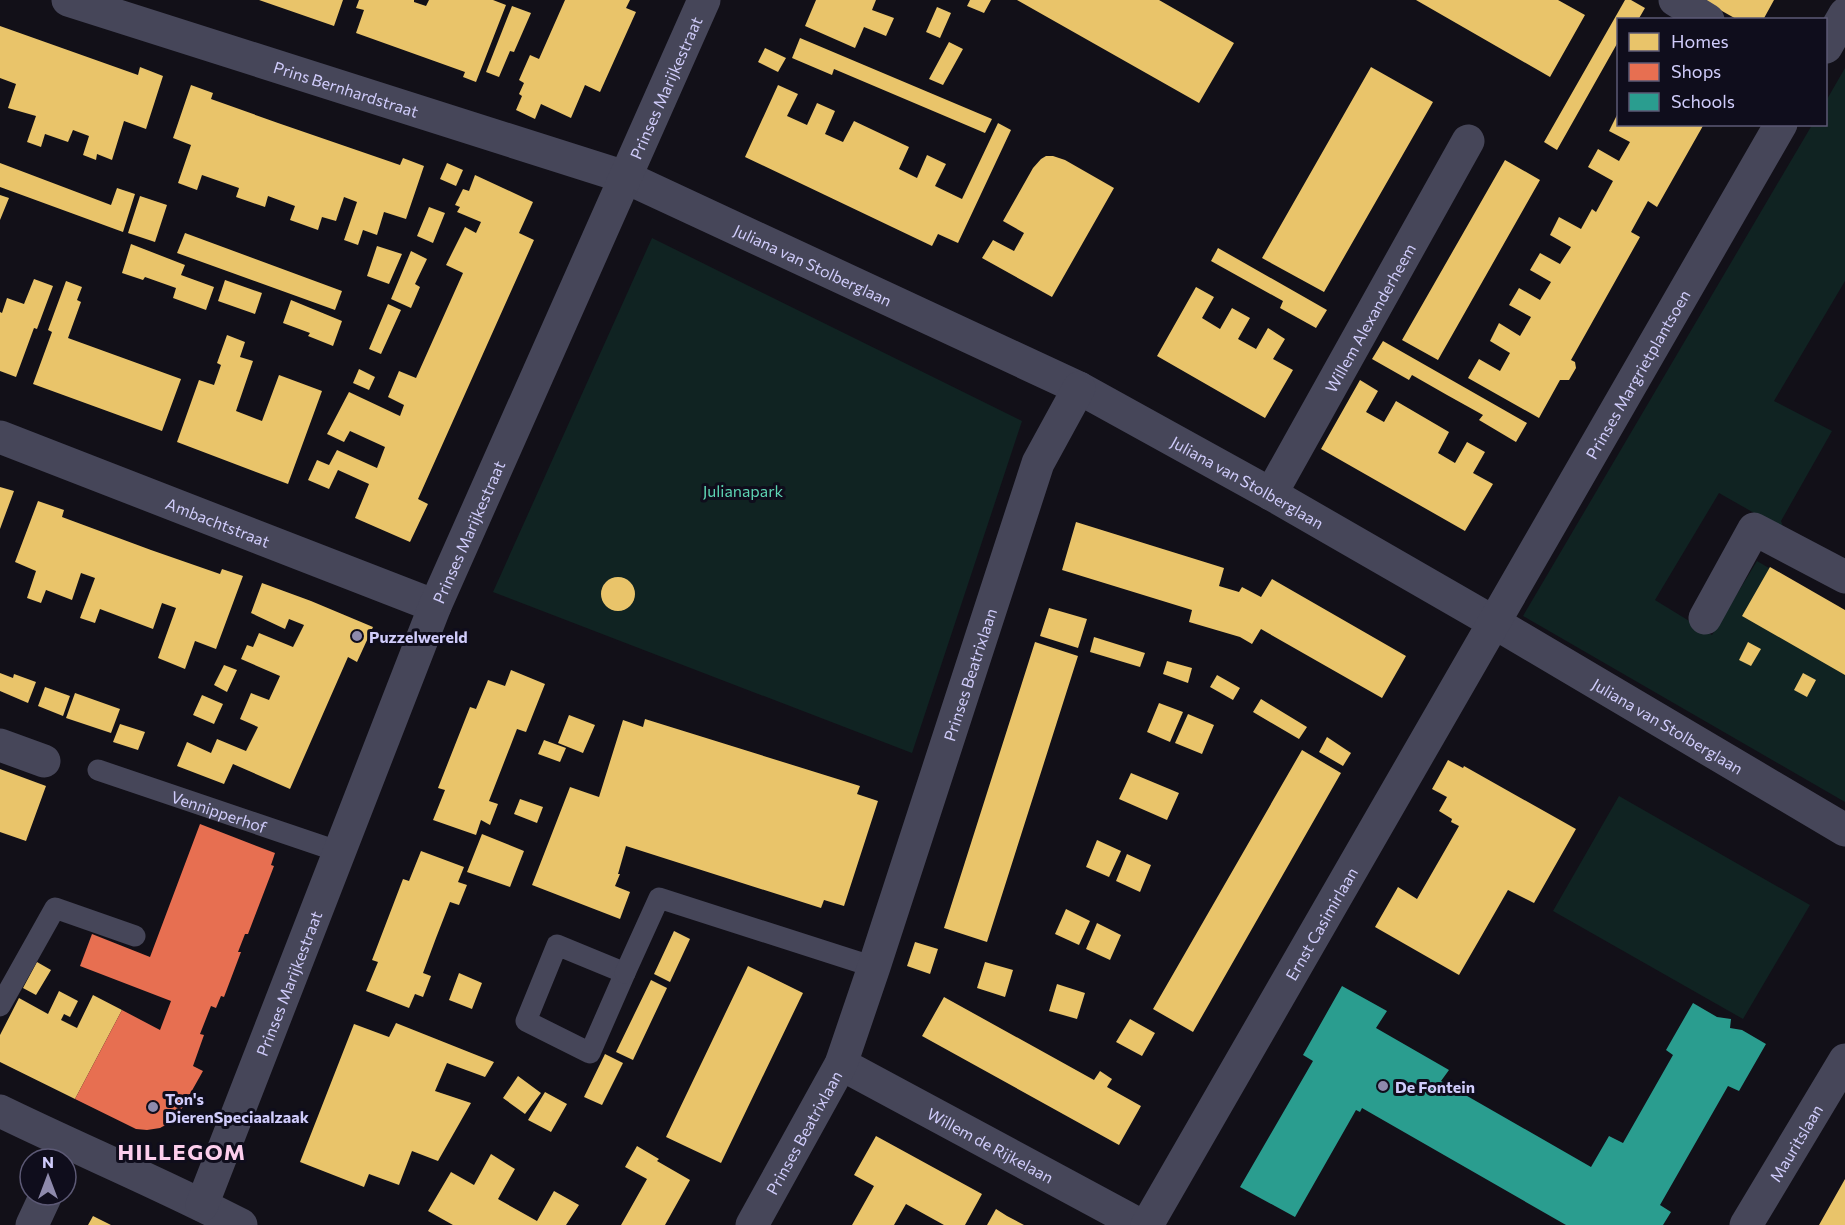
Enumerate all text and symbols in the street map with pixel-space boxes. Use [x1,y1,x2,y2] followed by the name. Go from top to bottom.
[625,13,705,162] street label: Prinses Marijkestraat
[1617,18,1827,126] legend
[1671,30,1729,52] text: Homes
[272,57,421,120] street label: Prins Bernhardstraat
[1671,60,1721,82] text: Shops
[1671,90,1735,112] text: Schools
[731,220,895,309] street label: Juliana van Stolberglaan
[1320,240,1419,396] street label: Willem Alexanderheem
[1581,286,1693,462] street label: Prinses Margrietplantsoen
[1168,431,1327,532] street label: Juliana van Stolberglaan
[428,457,508,606] street label: Prinses Marijkestraat
[703,481,784,500] park label: Julianapark
[163,493,273,551] street label: Ambachtstraat
[939,606,1000,743] street label: Prinses Beatrixlaan
[369,627,468,646] place label: Puzzelwereld
[350,629,364,643] marker: Puzzelwereld
[1589,673,1747,777] street label: Juliana van Stolberglaan
[169,786,270,836] street label: Vennipperhof
[1281,864,1361,983] street label: Ernst Casimirlaan
[251,908,325,1058] street label: Prinses Marijkestraat
[761,1067,845,1197] street label: Prinses Beatrixlaan
[1395,1077,1475,1096] place label: De Fontein
[1376,1079,1390,1093] marker: De Fontein
[165,1089,310,1126] place label: Ton's DierenSpeciaalzaak
[146,1100,160,1114] marker: Ton's DierenSpeciaalzaak
[1765,1101,1826,1185] street label: Mauritslaan
[924,1103,1057,1186] street label: Willem de Rijkelaan
[118,1138,246,1165] district label: HILLEGOM
[18,1147,78,1207] north arrow
[42,1152,54,1171] text: N

